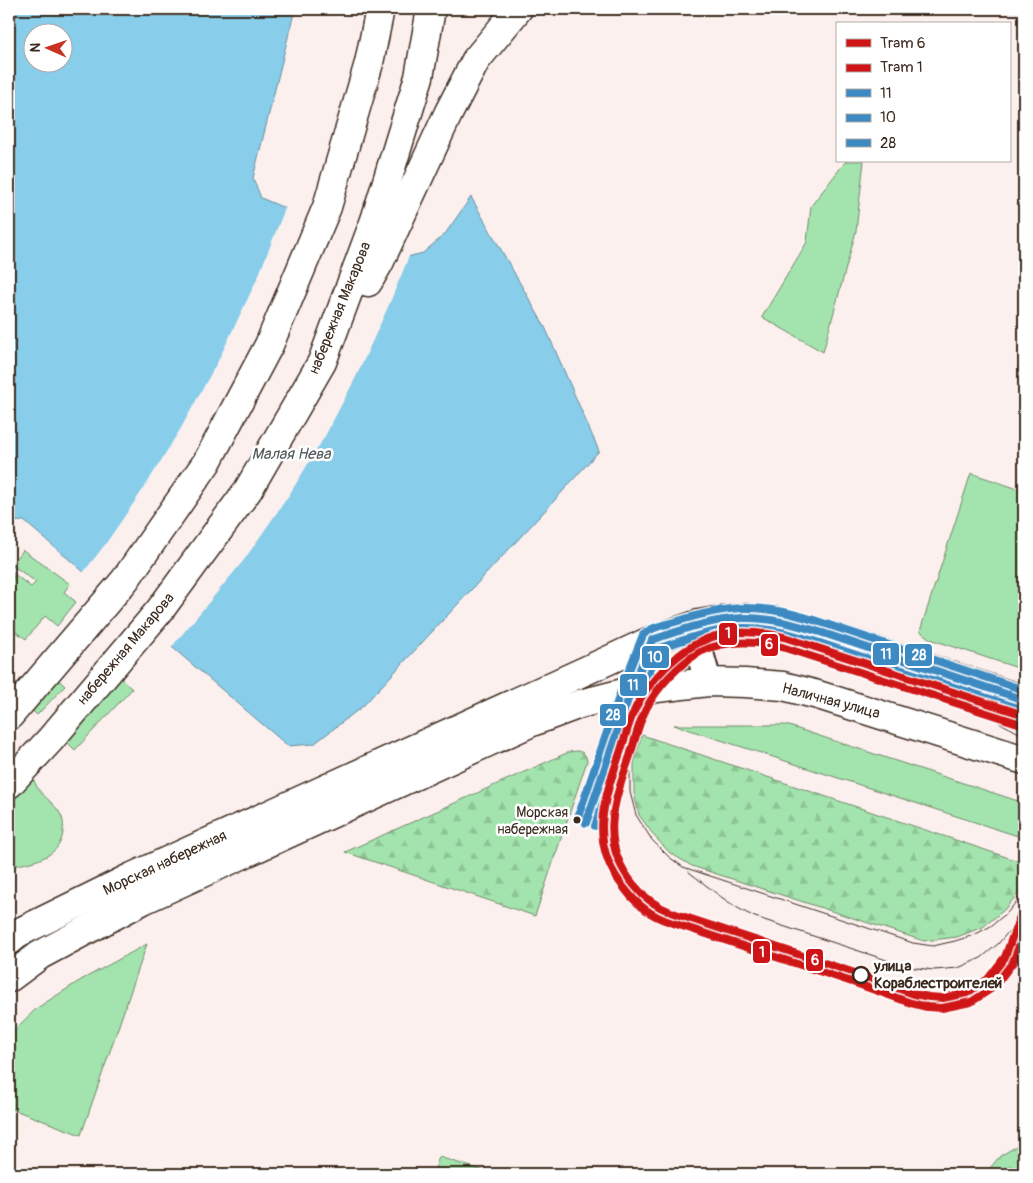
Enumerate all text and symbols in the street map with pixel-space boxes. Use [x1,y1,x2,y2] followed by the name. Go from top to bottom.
[22,22,72,72] north arrow
[836,22,1010,162] legend
[880,34,926,53] text: Tram 6
[27,43,44,53] text: N
[880,58,923,77] text: Tram 1
[880,84,892,103] text: 11
[880,108,896,127] text: 10
[880,134,896,153] text: 28
[305,239,375,377] street label: набережная Макарова
[251,444,332,464] water label: Малая Нева
[73,589,179,709] street label: набережная Макарова
[718,622,738,646] line badge: 1
[725,625,731,642] text: 1
[760,633,779,657] line badge: 6
[765,636,773,653] text: 6
[872,642,900,666] line badge: 11
[904,643,933,667] line badge: 28
[641,645,670,669] line badge: 10
[881,646,891,663] text: 11
[912,647,926,664] text: 28
[647,649,663,666] text: 10
[619,673,648,697] line badge: 11
[628,677,638,694] text: 11
[780,679,882,723] street label: Наличная улица
[599,703,627,727] line badge: 28
[606,707,620,724] text: 28
[497,804,568,838] place label: Морская набережная
[572,815,582,825] marker: Морская набережная
[100,826,230,900] street label: Морская набережная
[752,940,771,964] line badge: 1
[759,944,765,961] text: 1
[805,948,824,972] line badge: 6
[811,952,819,969] text: 6
[873,957,1002,993] place label: улица Кораблестроителей
[852,966,870,984] marker: улица Кораблестроителей

